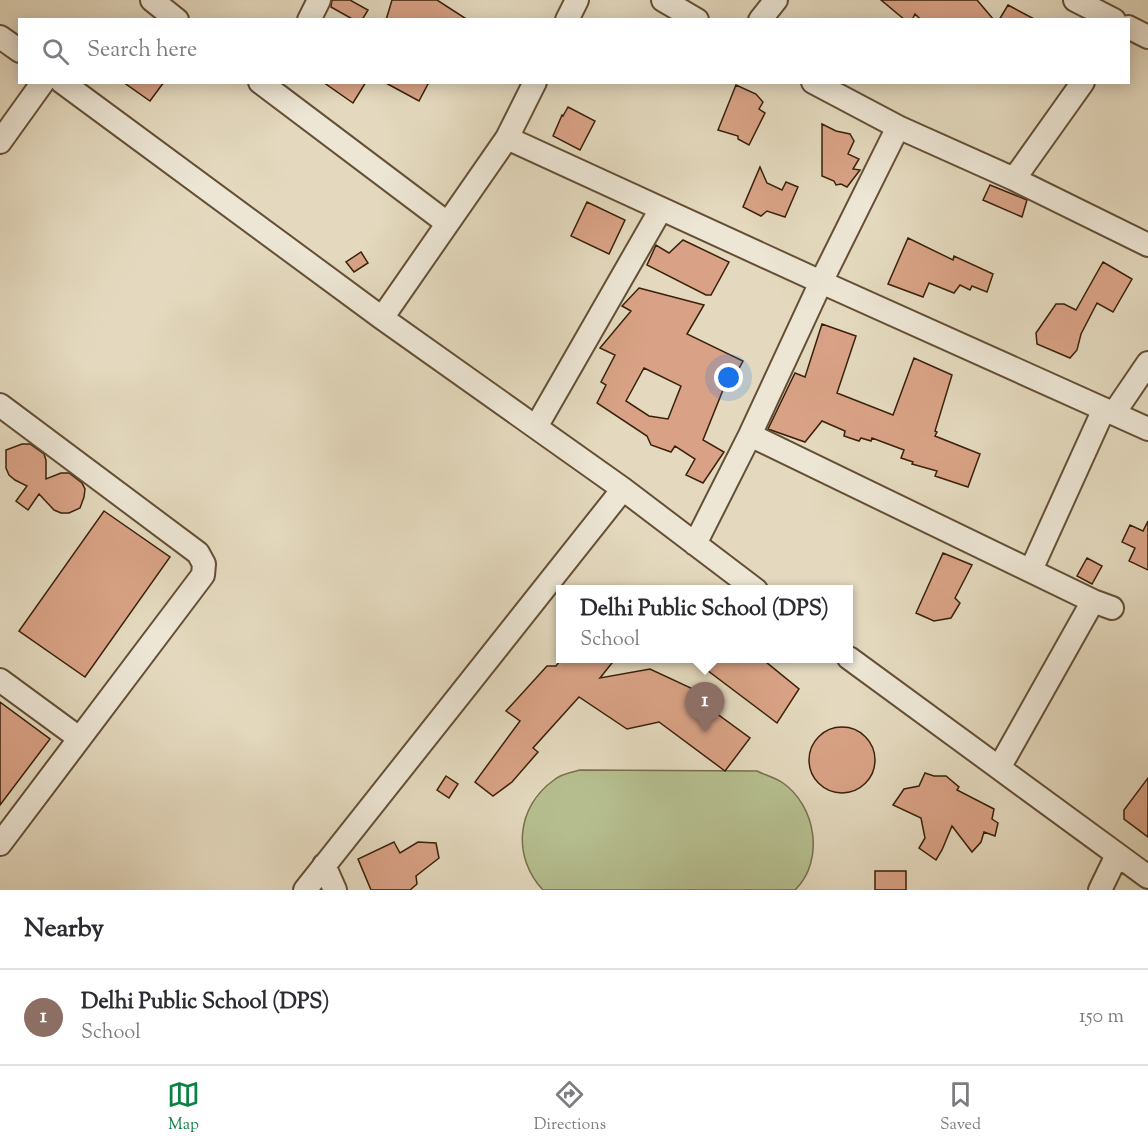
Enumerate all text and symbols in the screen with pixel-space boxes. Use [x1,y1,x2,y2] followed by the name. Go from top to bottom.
[18,18,1130,84] search box
[39,35,72,68] icon: search
[87,35,197,67] text: Search here
[714,363,743,392] your location
[556,585,853,663] popup
[580,594,829,626] text: Delhi Public School (DPS)
[580,626,640,655] text: School
[686,682,724,732] pin: 1
[24,911,104,948] text: Nearby
[81,987,329,1019] text: Delhi Public School (DPS)
[40,1003,47,1032] text: 1
[1079,1003,1124,1032] text: 150 m
[81,1019,141,1048] text: School
[167,1078,200,1137] tab: Map
[534,1078,606,1137] tab: Directions
[940,1078,981,1137] tab: Saved

